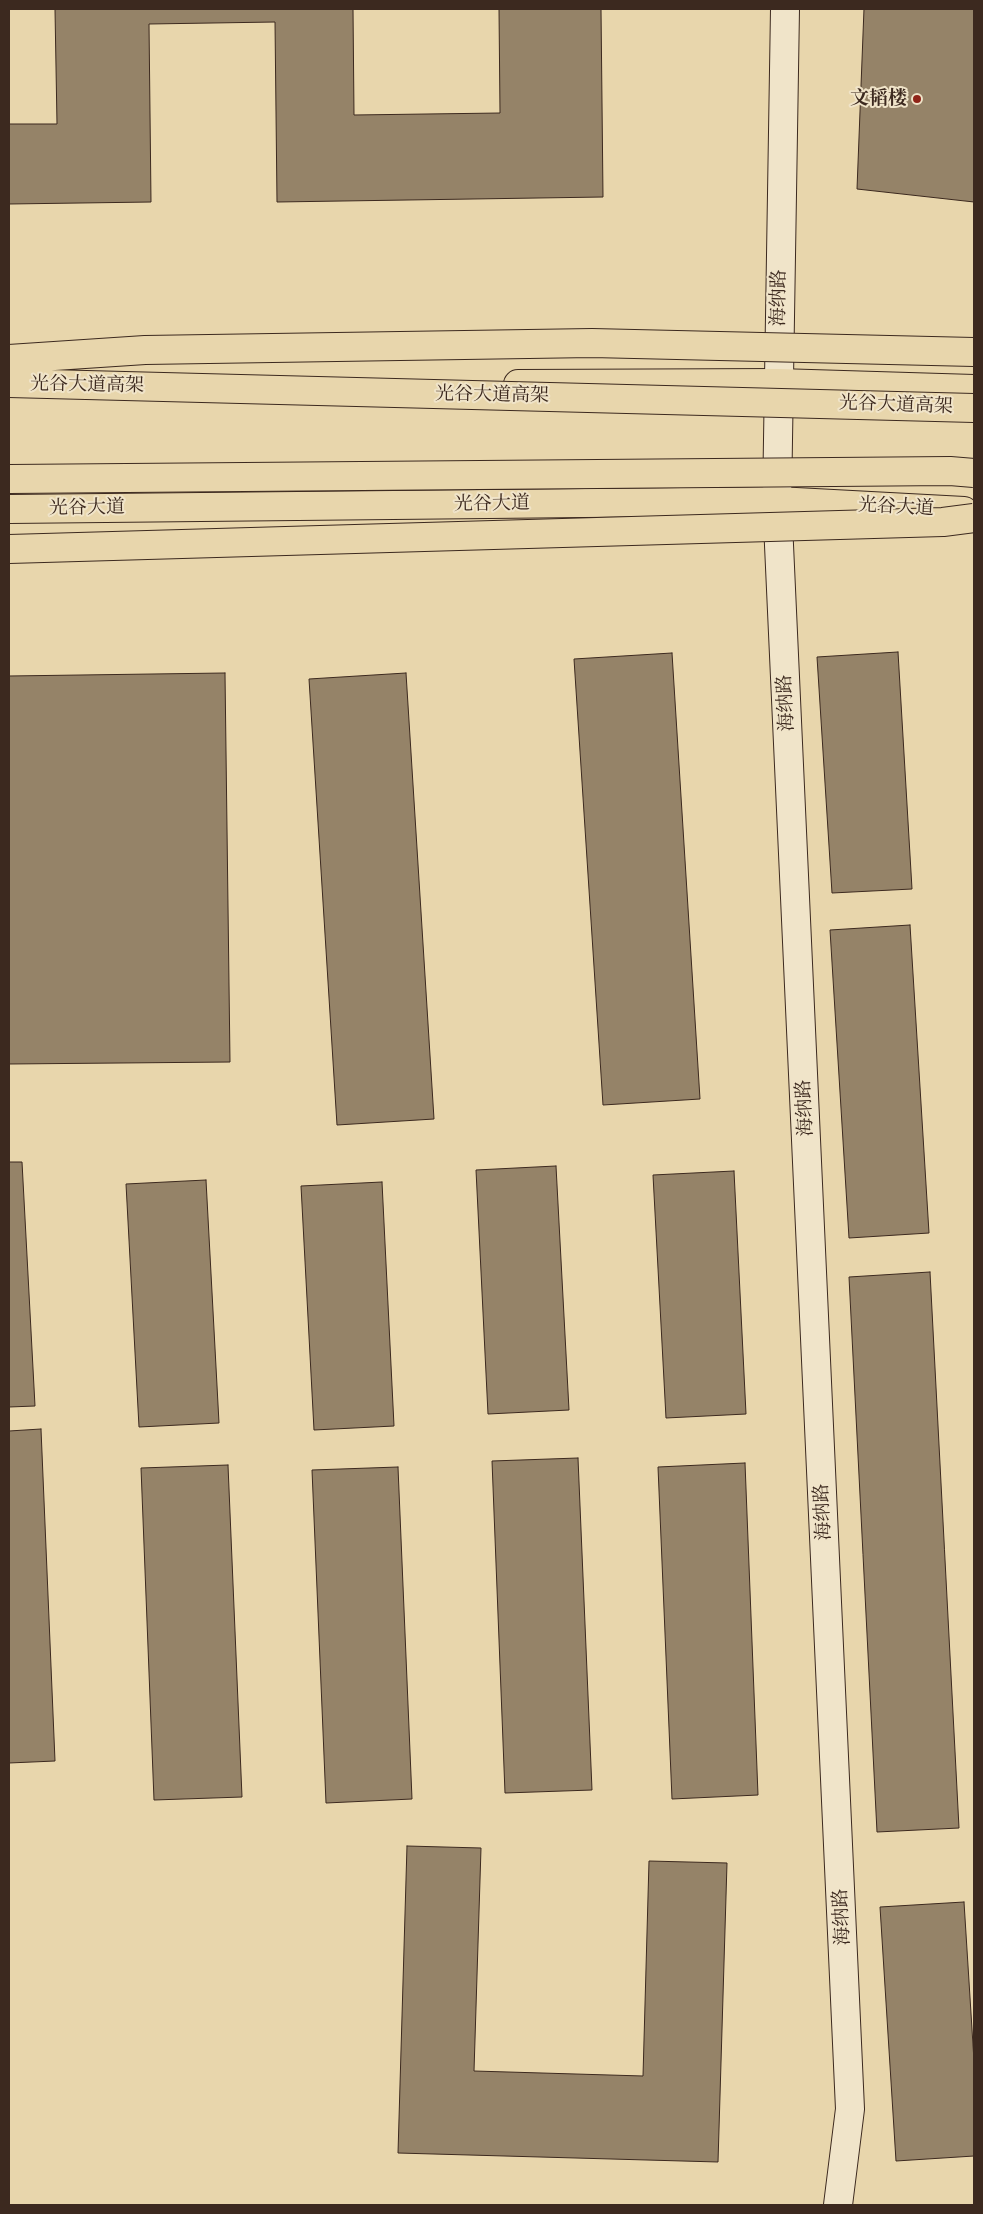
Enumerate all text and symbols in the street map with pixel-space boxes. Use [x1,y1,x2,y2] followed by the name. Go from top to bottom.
[850,88,907,110] place label: 文韬楼
[911,93,923,105] marker: 文韬楼
[767,269,791,327] street label: 海纳路
[30,373,144,397] street label: 光谷大道高架
[435,383,549,407] street label: 光谷大道高架
[839,392,953,418] street label: 光谷大道高架
[454,492,530,516] street label: 光谷大道
[857,494,935,520] street label: 光谷大道
[49,496,125,520] street label: 光谷大道
[773,674,799,732] street label: 海纳路
[792,1079,818,1137] street label: 海纳路
[810,1483,836,1541] street label: 海纳路
[829,1888,855,1946] street label: 海纳路

